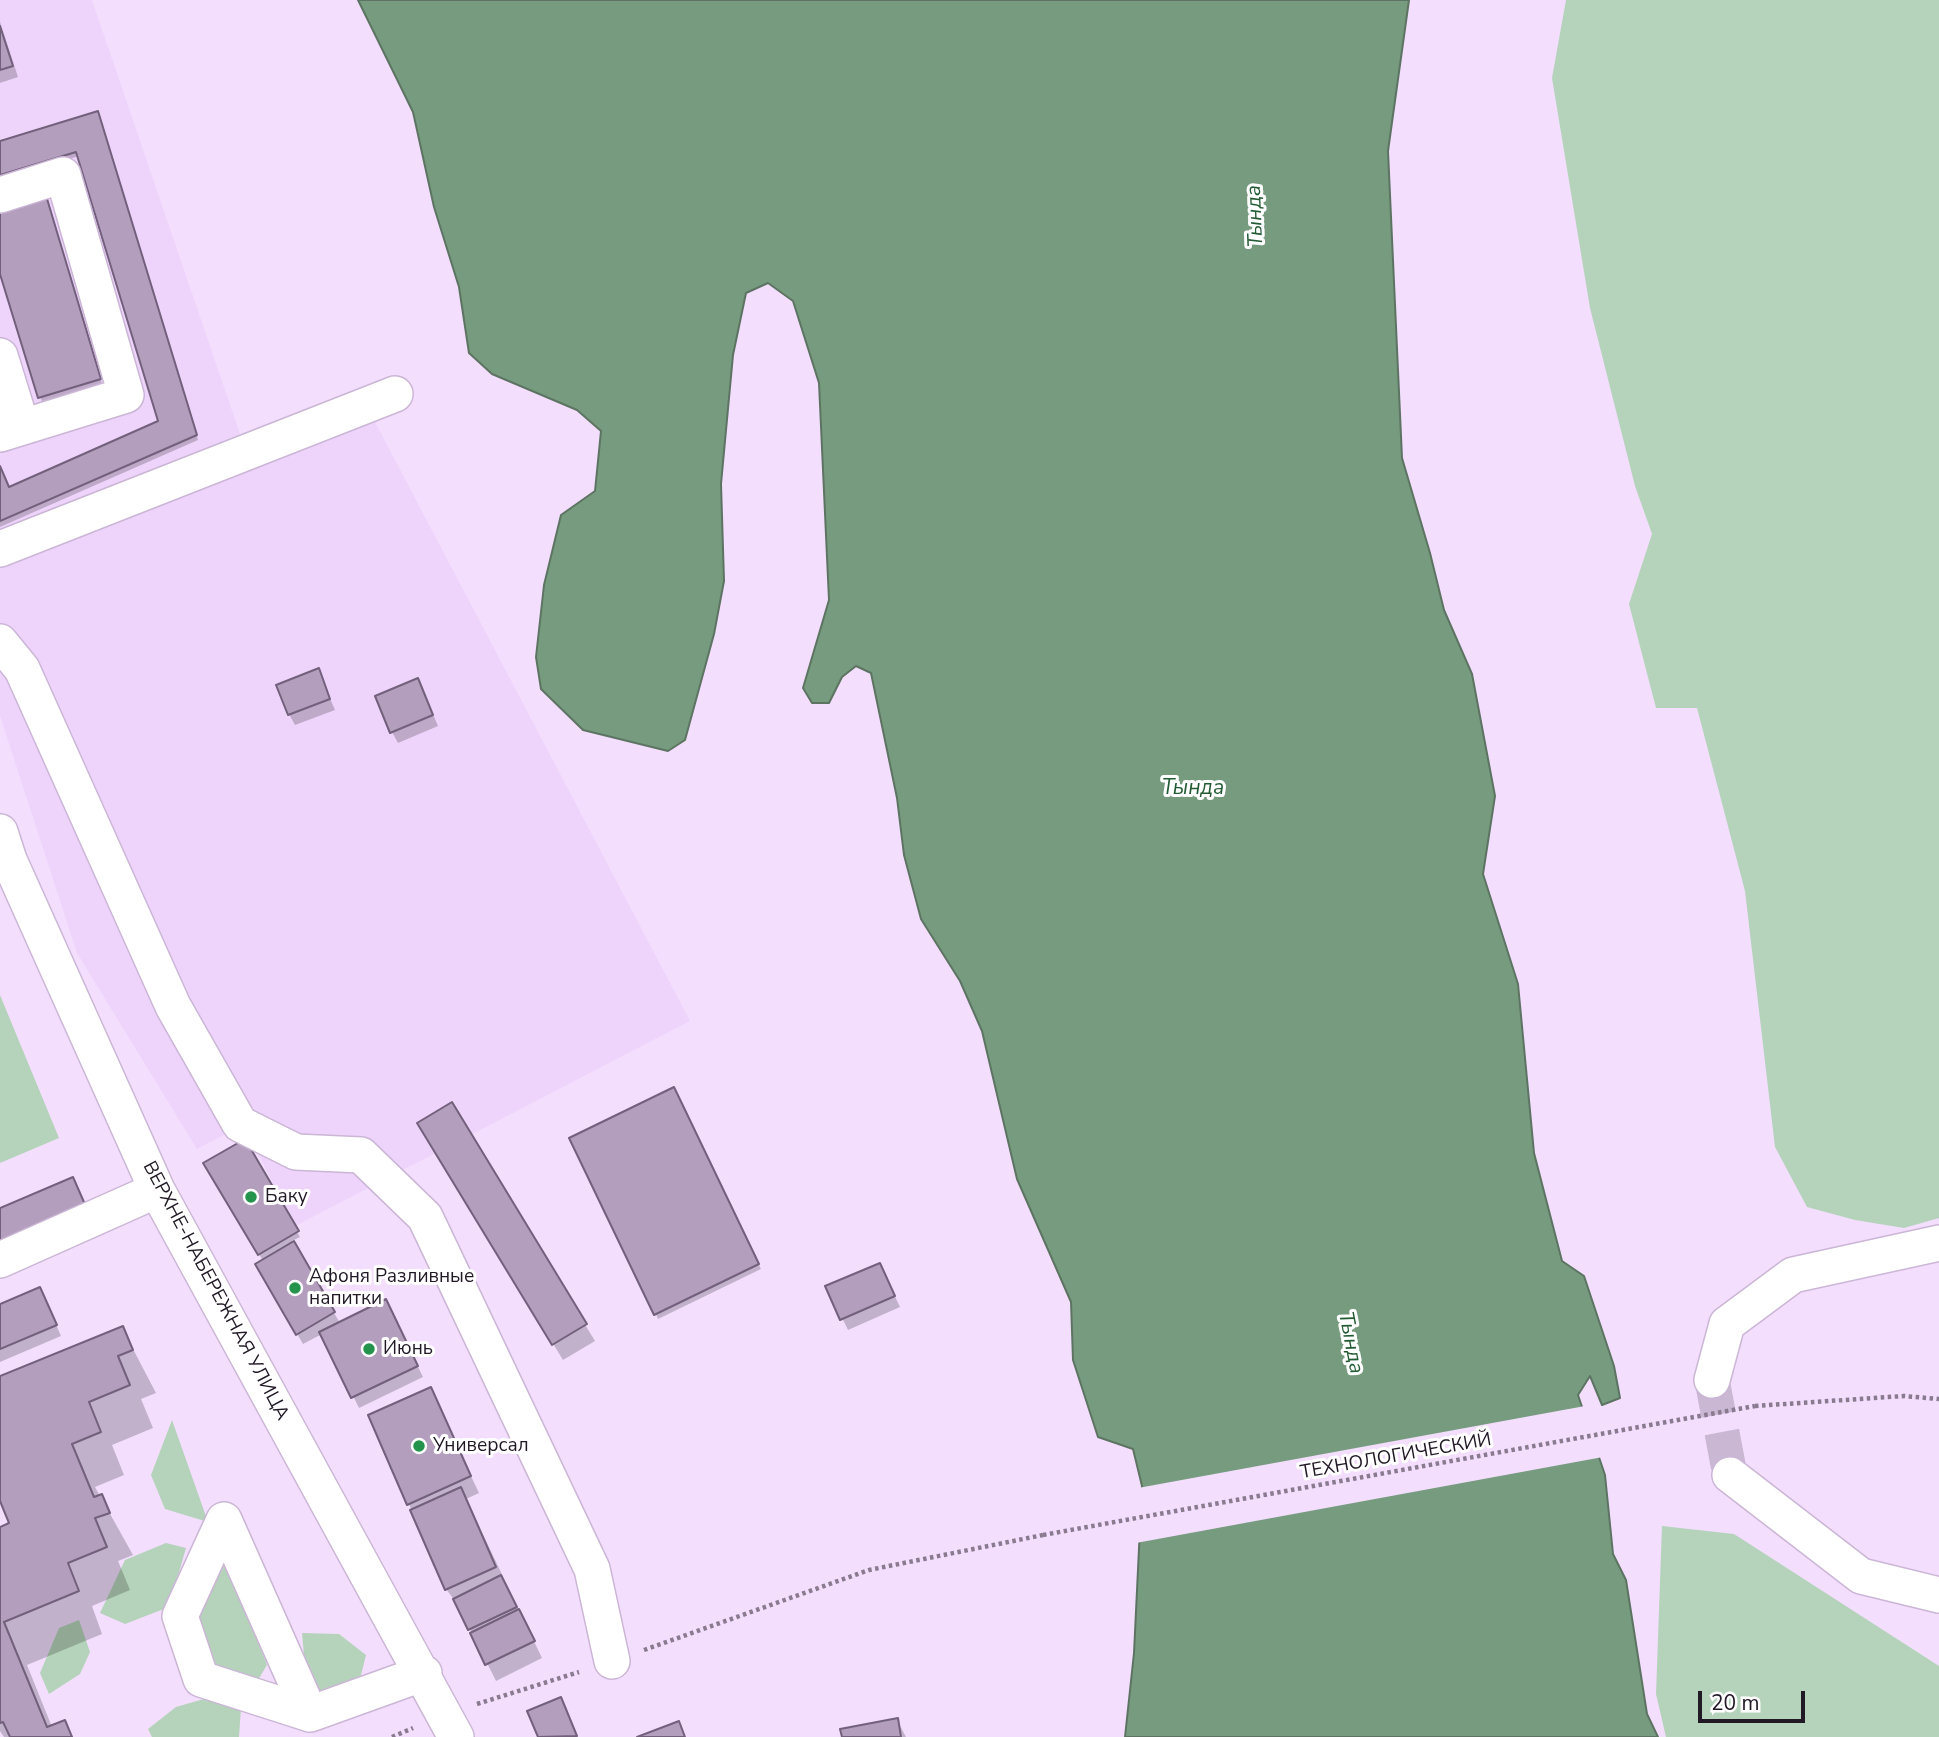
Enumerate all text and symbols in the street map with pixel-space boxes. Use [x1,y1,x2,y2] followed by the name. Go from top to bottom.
[1242,184,1270,248] water label: Тында
[1162,776,1224,802] water label: Тында
[137,1158,293,1424] street label: ВЕРХНЕ-НАБЕРЕЖНАЯ УЛИЦА
[265,1186,308,1208] place label: Баку
[243,1189,259,1205] marker: Баку
[309,1266,474,1310] place label: Афоня Разливные напитки
[287,1280,303,1296] marker: Афоня Разливные напитки
[1332,1310,1368,1376] water label: Тында
[383,1338,433,1360] place label: Июнь
[361,1341,377,1357] marker: Июнь
[1299,1429,1493,1485] street label: ТЕХНОЛОГИЧЕСКИЙ
[433,1435,529,1457] place label: Универсал
[411,1438,427,1454] marker: Универсал
[1701,1678,1808,1722] scale bar
[1711,1689,1760,1717] text: 20 m

